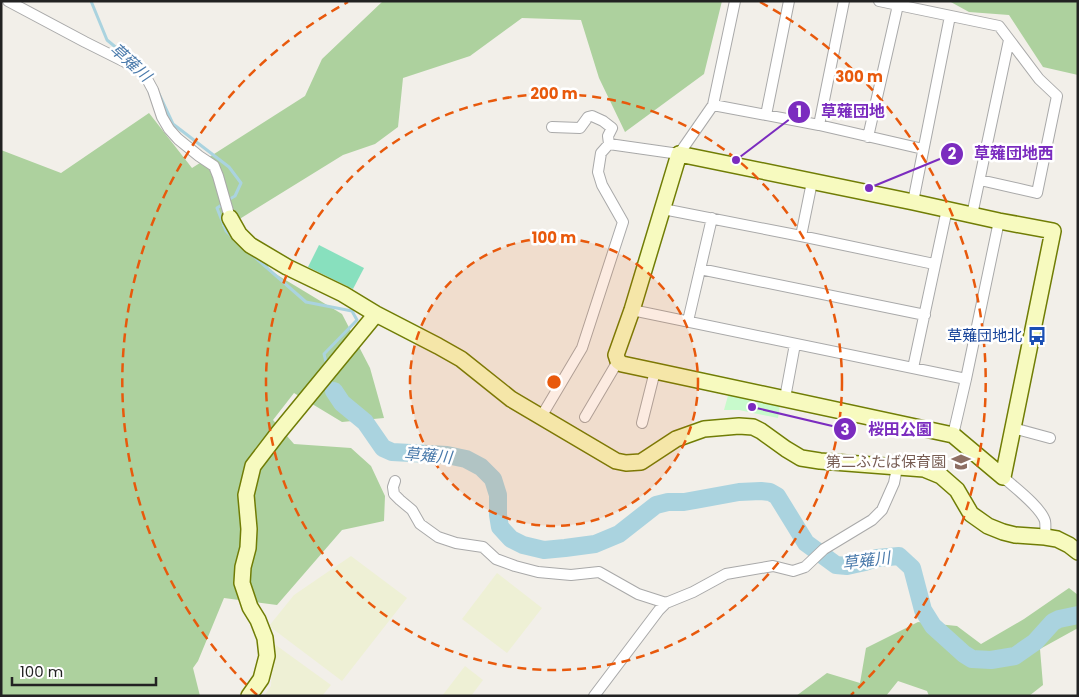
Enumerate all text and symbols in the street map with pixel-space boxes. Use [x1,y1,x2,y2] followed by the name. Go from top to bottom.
[105,38,158,88] water label: 草薙川
[835,66,883,87] text: 300 m
[530,83,578,104] text: 200 m
[786,96,895,127] callout: 草薙団地
[821,100,885,123] text: 草薙団地
[796,101,802,122] text: 1
[939,138,1064,169] callout: 草薙団地西
[974,142,1054,165] text: 草薙団地西
[948,143,957,164] text: 2
[532,227,576,248] text: 100 m
[947,325,1022,346] place label: 草薙団地北
[1026,325,1048,347] bus stop icon: 草薙団地北
[545,373,563,391] centre of rings
[833,414,942,445] callout: 桜田公園
[868,418,932,441] text: 桜田公園
[840,419,850,440] text: 3
[403,442,455,469] water label: 草薙川
[826,451,946,472] place label: 第二ふたば保育園
[950,451,972,473] school or university icon: 第二ふたば保育園
[841,546,893,575] water label: 草薙川
[12,654,156,686] scale bar
[20,661,63,682] text: 100 m

